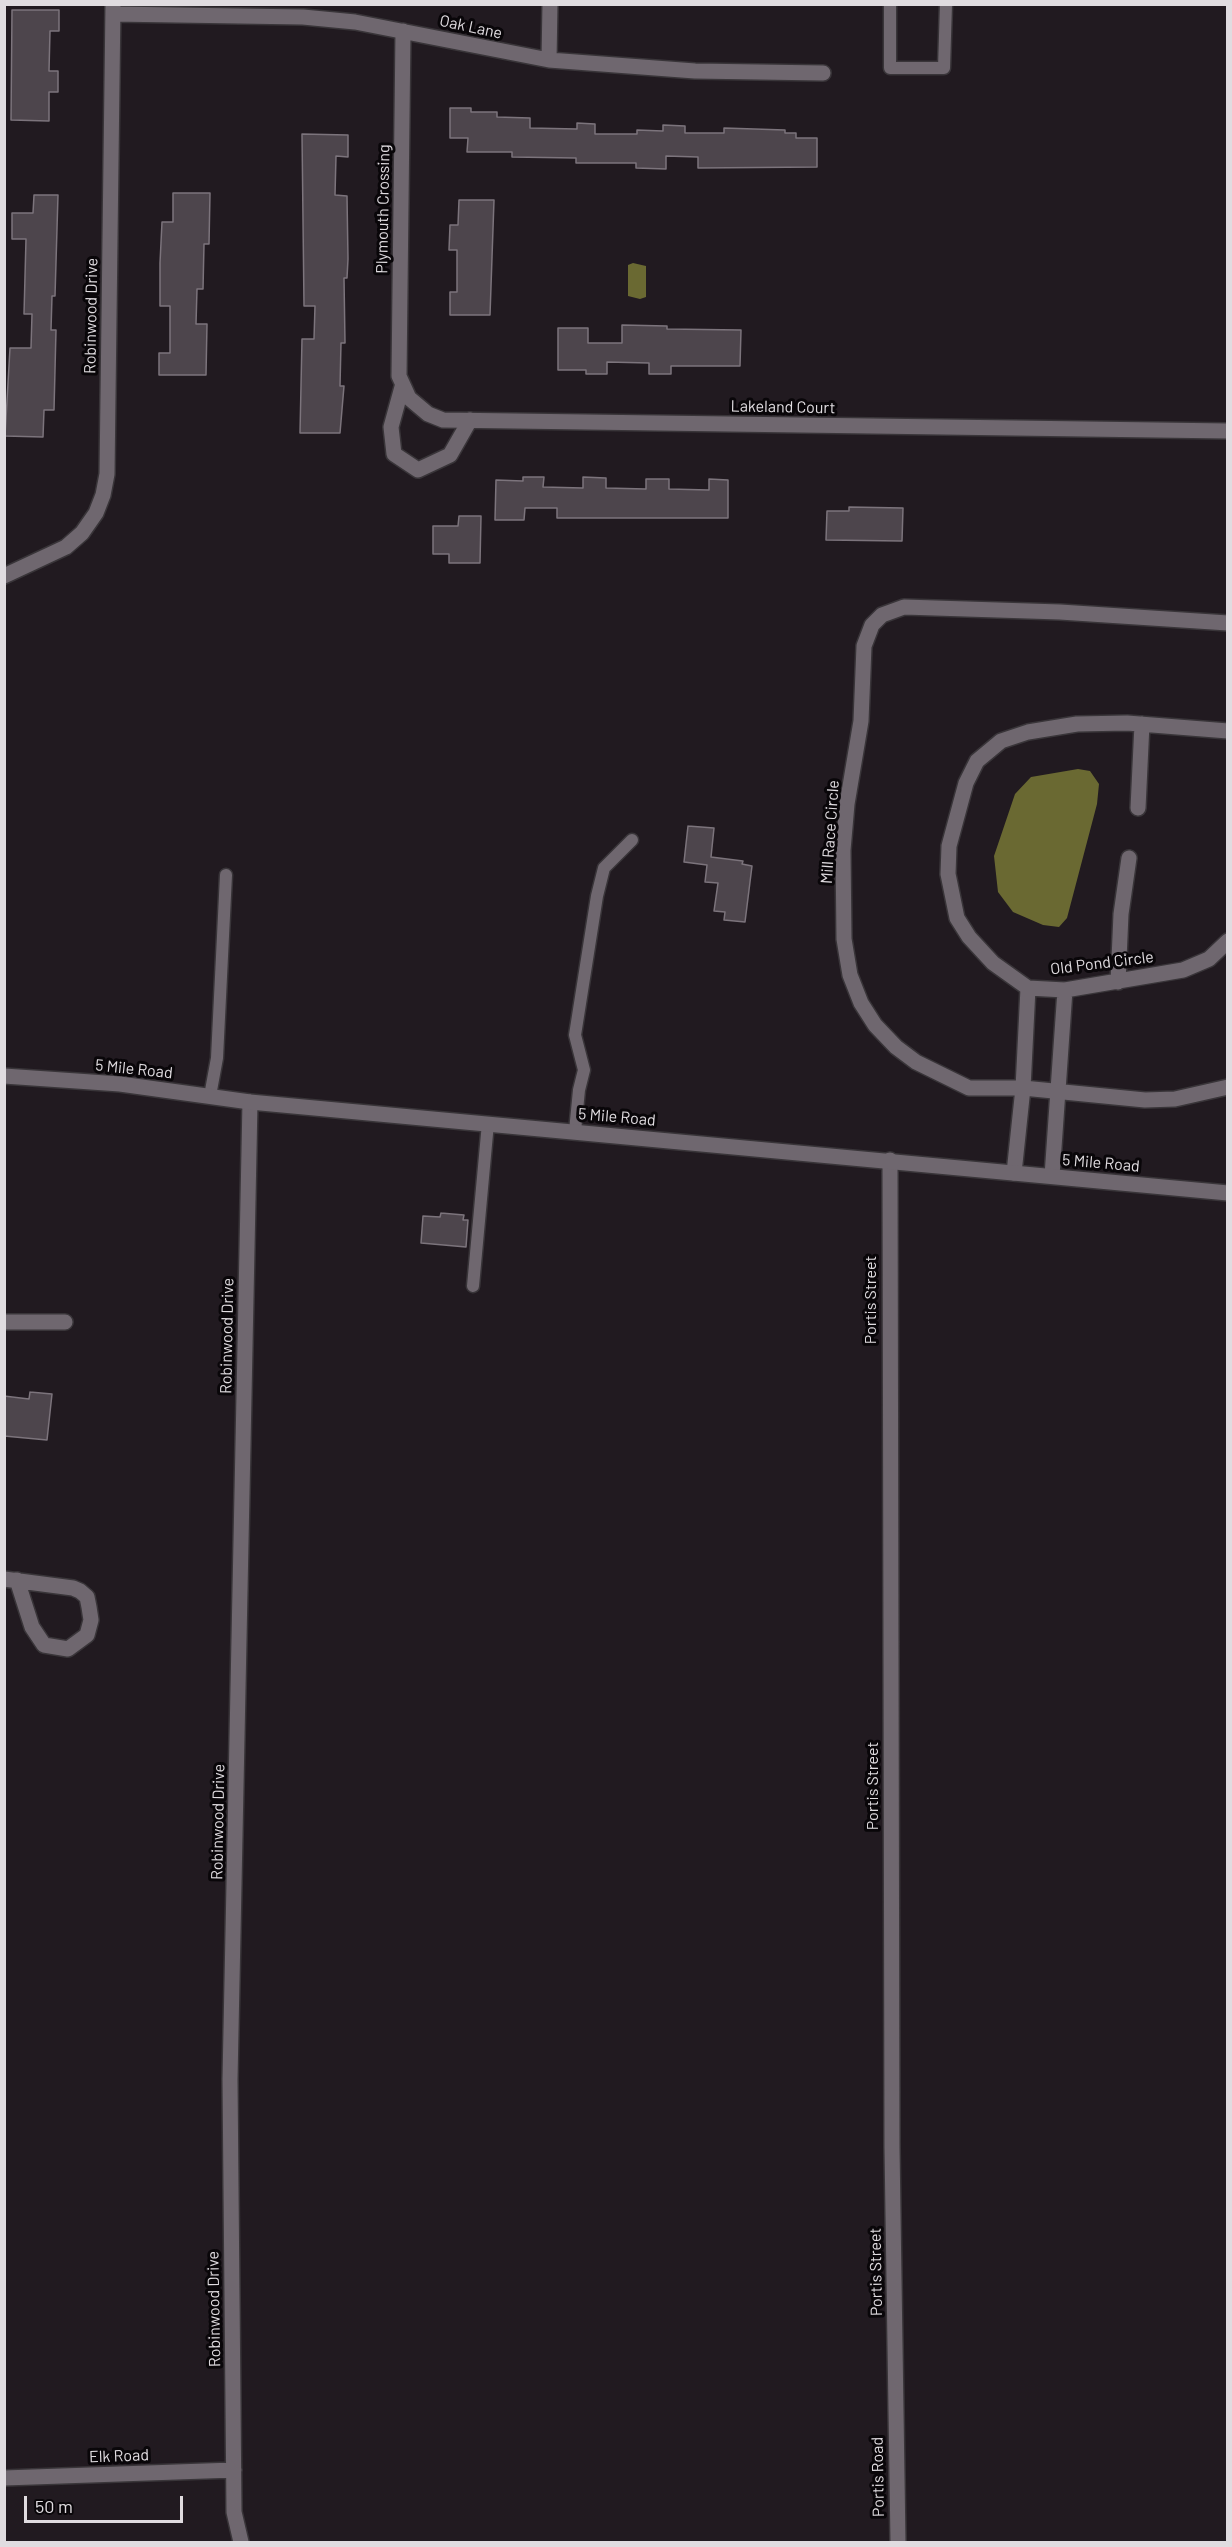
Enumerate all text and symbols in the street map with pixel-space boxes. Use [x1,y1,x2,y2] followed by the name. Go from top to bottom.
[438,11,504,43] street label: Oak Lane
[372,144,394,274] street label: Plymouth Crossing
[80,258,102,374] street label: Robinwood Drive
[731,396,835,418] street label: Lakeland Court
[817,779,843,885] street label: Mill Race Circle
[1049,947,1155,979] street label: Old Pond Circle
[94,1055,174,1083] street label: 5 Mile Road
[577,1104,657,1130] street label: 5 Mile Road
[1061,1150,1141,1176] street label: 5 Mile Road
[861,1256,881,1344] street label: Portis Street
[216,1278,238,1394] street label: Robinwood Drive
[863,1742,883,1830] street label: Portis Street
[207,1764,229,1880] street label: Robinwood Drive
[866,2228,886,2316] street label: Portis Street
[203,2251,225,2367] street label: Robinwood Drive
[868,2437,888,2517] street label: Portis Road
[89,2445,149,2467] street label: Elk Road
[27,2484,186,2522] scale bar
[35,2495,73,2517] text: 50 m

